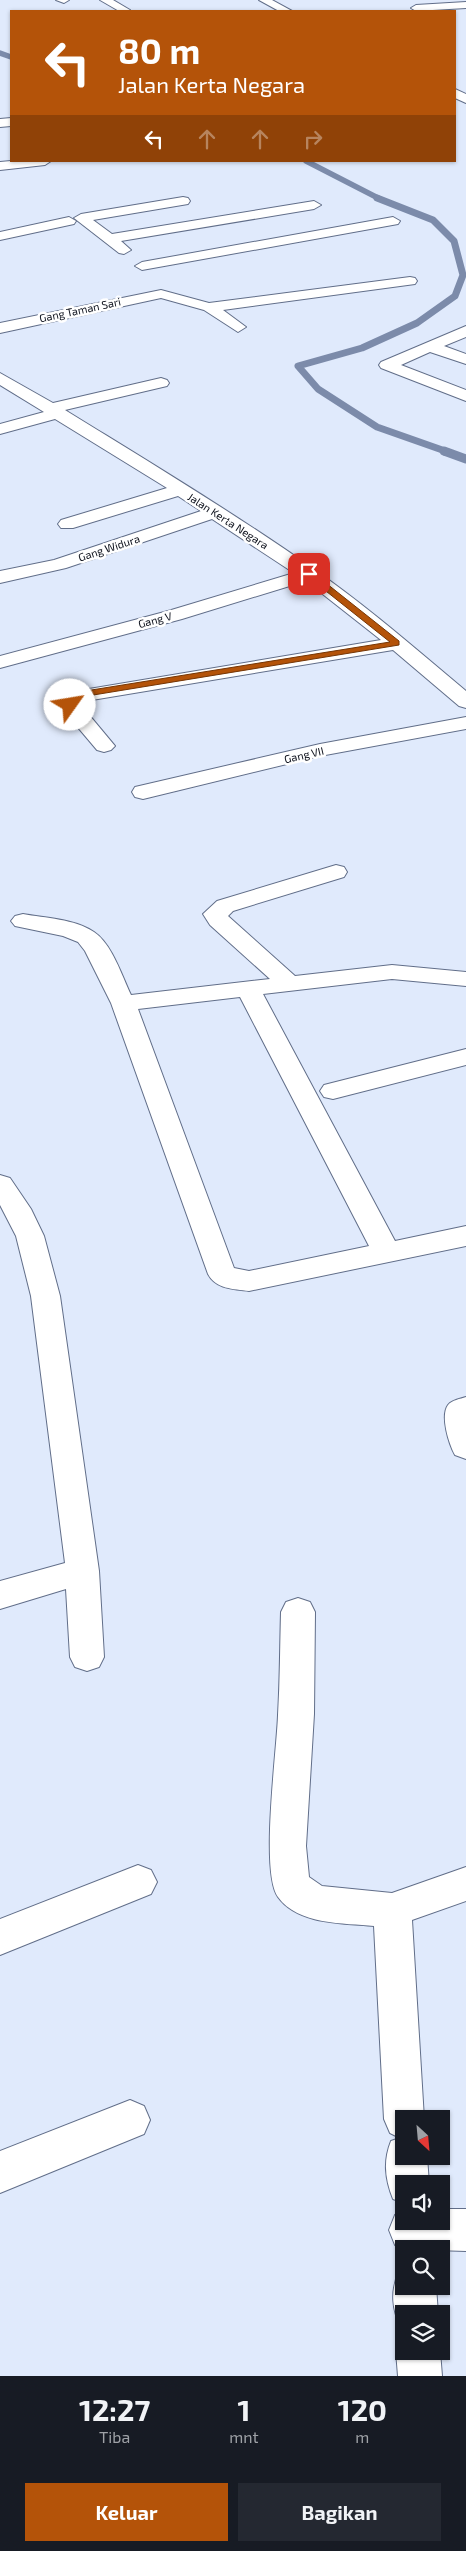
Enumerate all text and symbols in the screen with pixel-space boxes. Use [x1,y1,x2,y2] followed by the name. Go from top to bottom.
[118,29,200,71] text: 80 m
[35,30,100,95] icon: left
[118,71,305,97] text: Jalan Kerta Negara
[140,125,168,153] icon: left
[193,125,221,153] icon: ahead
[246,125,274,153] icon: ahead
[299,125,327,153] icon: right
[38,295,122,324] street label: Gang Taman Sari
[186,490,271,552] street label: Jalan Kerta Negara
[76,531,141,564] street label: Gang Widura
[288,553,330,595] pin
[295,560,323,588] icon: arrive
[137,609,173,630] street label: Gang V
[43,678,95,730] position arrow
[283,744,325,765] street label: Gang VII
[395,2110,450,2165] north arrow
[395,2110,450,2360] map controls
[395,2175,450,2230] button: sound
[395,2240,450,2295] button: search
[395,2305,450,2360] button: layers
[79,2391,150,2427] text: 12:27
[238,2391,251,2427] text: 1
[338,2391,387,2427] text: 120
[99,2427,130,2446] text: Tiba
[229,2427,259,2446] text: mnt
[355,2427,369,2446] text: m
[25,2483,228,2541] button: Keluar
[238,2483,441,2541] button: Bagikan

